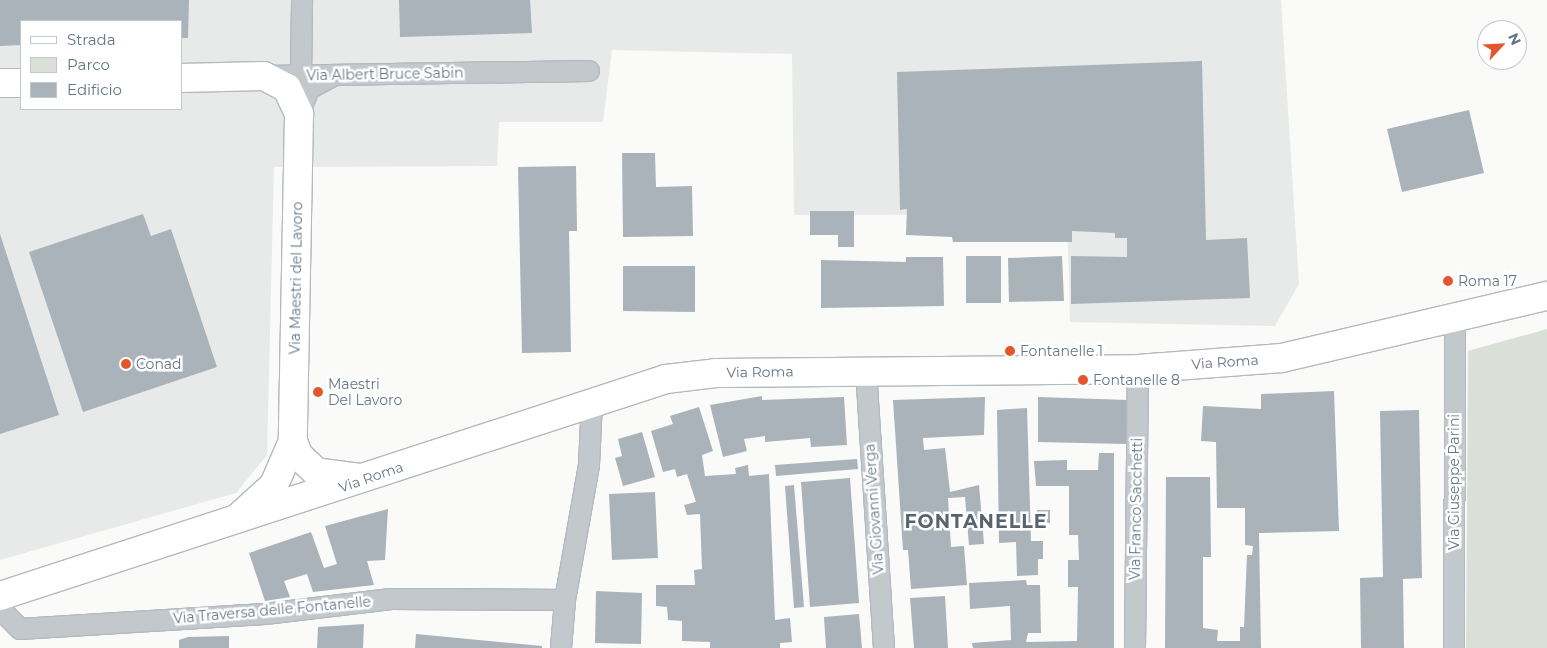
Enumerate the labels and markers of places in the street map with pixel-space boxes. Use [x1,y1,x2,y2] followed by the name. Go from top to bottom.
[1458,273,1517,289] place label: Roma 17
[1442,275,1454,287] marker: Roma 17
[1020,343,1103,359] place label: Fontanelle 1
[1004,345,1016,357] marker: Fontanelle 1
[136,356,182,372] place label: Conad
[120,358,132,370] marker: Conad
[1093,372,1180,388] place label: Fontanelle 8
[1077,374,1089,386] marker: Fontanelle 8
[328,376,402,408] place label: Maestri Del Lavoro
[312,386,324,398] marker: Maestri Del Lavoro

